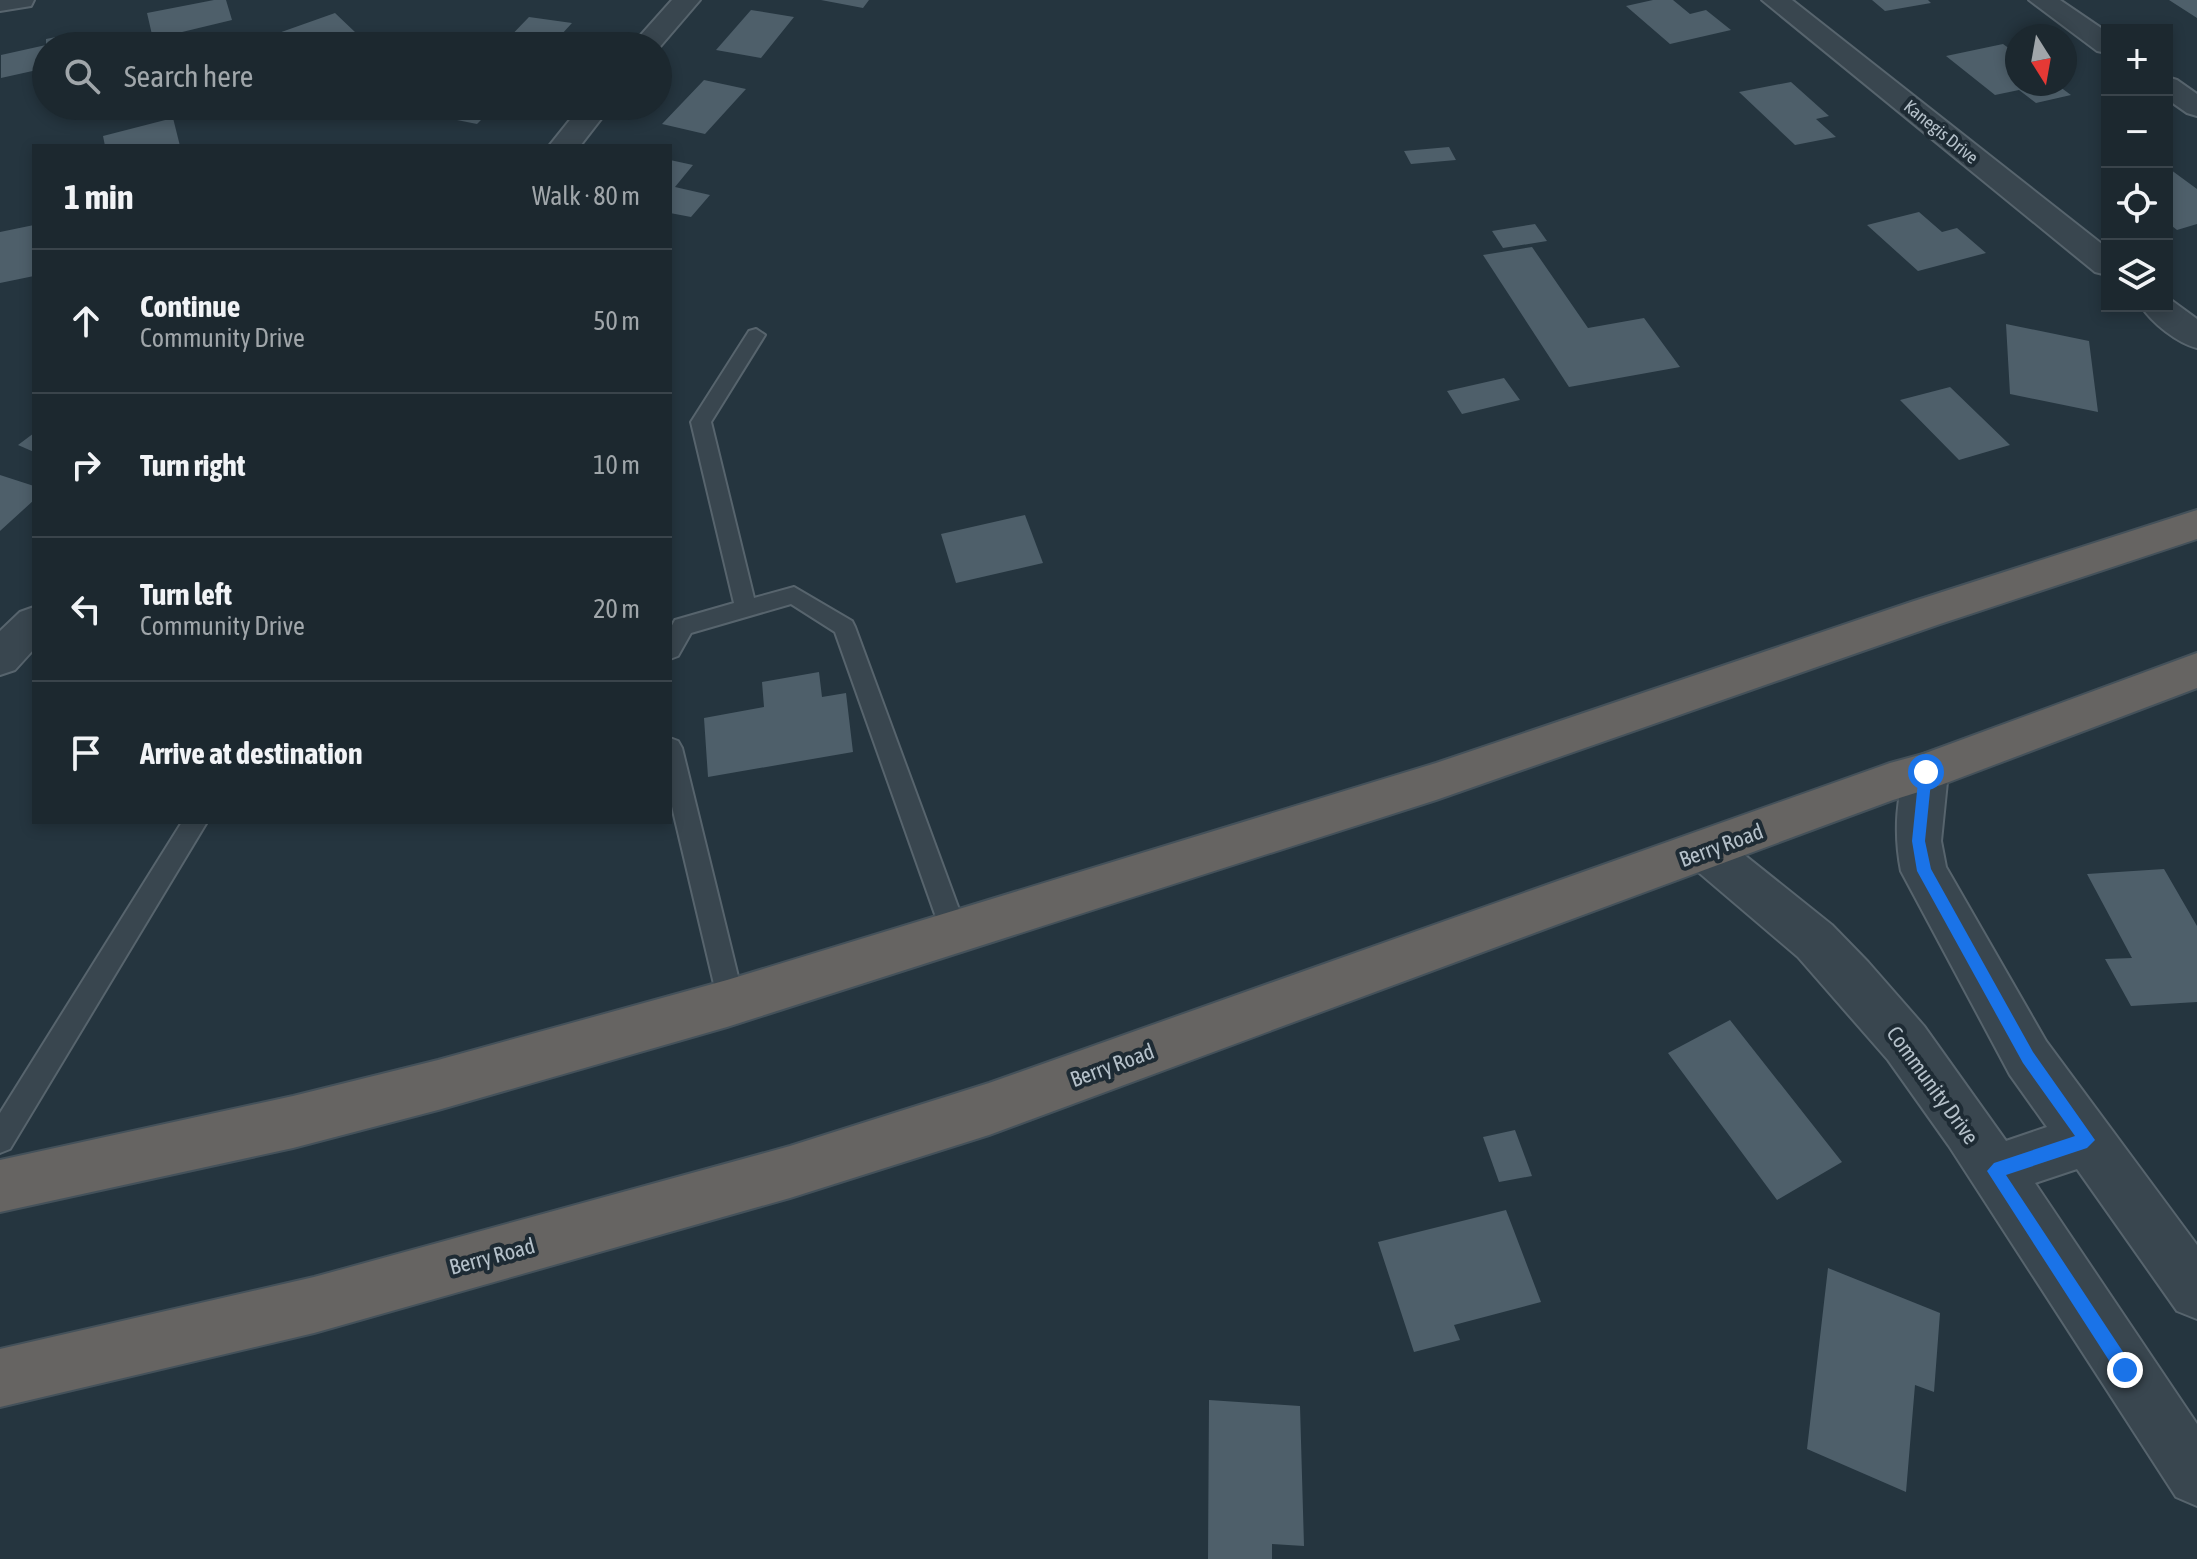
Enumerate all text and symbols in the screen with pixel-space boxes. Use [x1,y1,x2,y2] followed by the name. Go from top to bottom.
[2005,24,2077,96] north arrow
[2101,24,2173,312] map controls
[2101,24,2173,96] button: +
[32,32,672,120] search box
[60,54,104,98] icon: search
[124,59,253,93] text: Search here
[1900,95,1983,168] street label: Kanegis Drive
[2101,96,2173,168] button: −
[2101,168,2173,240] button: locate
[64,177,133,216] text: 1 min
[532,181,640,211] text: Walk · 80 m
[2101,240,2173,312] button: layers
[140,289,240,323] text: Continue
[64,299,108,343] icon: ahead
[593,306,640,336] text: 50 m
[140,323,305,353] text: Community Drive
[64,443,108,487] icon: right
[140,448,246,482] text: Turn right
[593,450,640,480] text: 10 m
[140,577,232,611] text: Turn left
[64,587,108,631] icon: left
[593,594,640,624] text: 20 m
[140,611,305,641] text: Community Drive
[64,731,108,775] icon: arrive
[140,736,362,770] text: Arrive at destination
[1908,754,1944,790] route start
[1675,818,1767,872] street label: Berry Road
[1882,1021,1984,1149] street label: Community Drive
[1066,1038,1158,1092] street label: Berry Road
[446,1232,538,1280] street label: Berry Road
[2107,1352,2143,1388] route end

